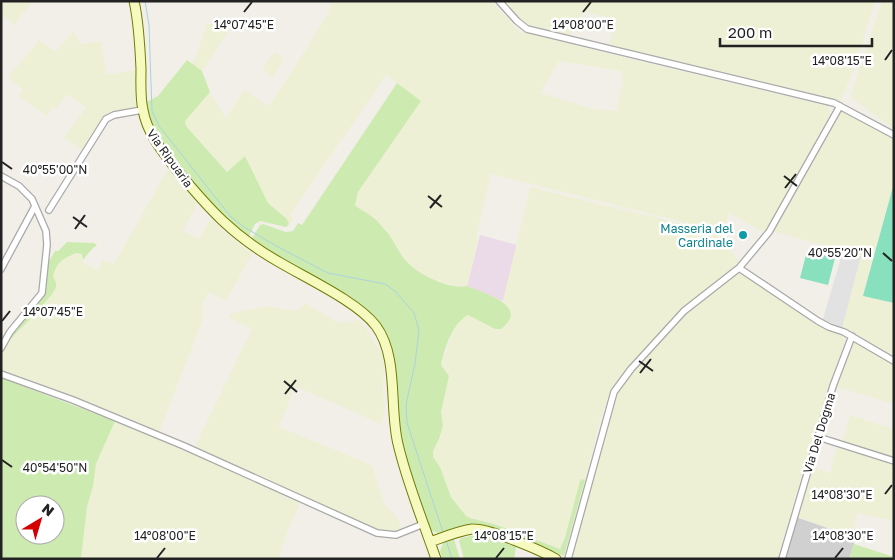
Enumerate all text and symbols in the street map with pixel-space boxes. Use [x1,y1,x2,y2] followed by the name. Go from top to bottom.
[720,15,872,47] scale bar
[214,17,274,32] text: 14°07'45"E
[552,17,614,32] text: 14°08'00"E
[728,23,772,41] text: 200 m
[812,53,872,68] text: 14°08'15"E
[144,126,196,190] street label: Via Ripuaria
[23,162,87,177] text: 40°55'00"N
[660,221,733,250] place label: Masseria del Cardinale
[737,229,749,241] marker: Masseria del Cardinale
[808,245,872,260] text: 40°55'20"N
[23,304,83,319] text: 14°07'45"E
[800,391,838,475] street label: Via Del Dogma
[23,460,87,475] text: 40°54'50"N
[811,487,873,502] text: 14°08'30"E
[15,495,65,545] north arrow
[39,499,58,519] text: N
[134,528,196,543] text: 14°08'00"E
[474,528,534,543] text: 14°08'15"E
[812,528,874,543] text: 14°08'30"E

